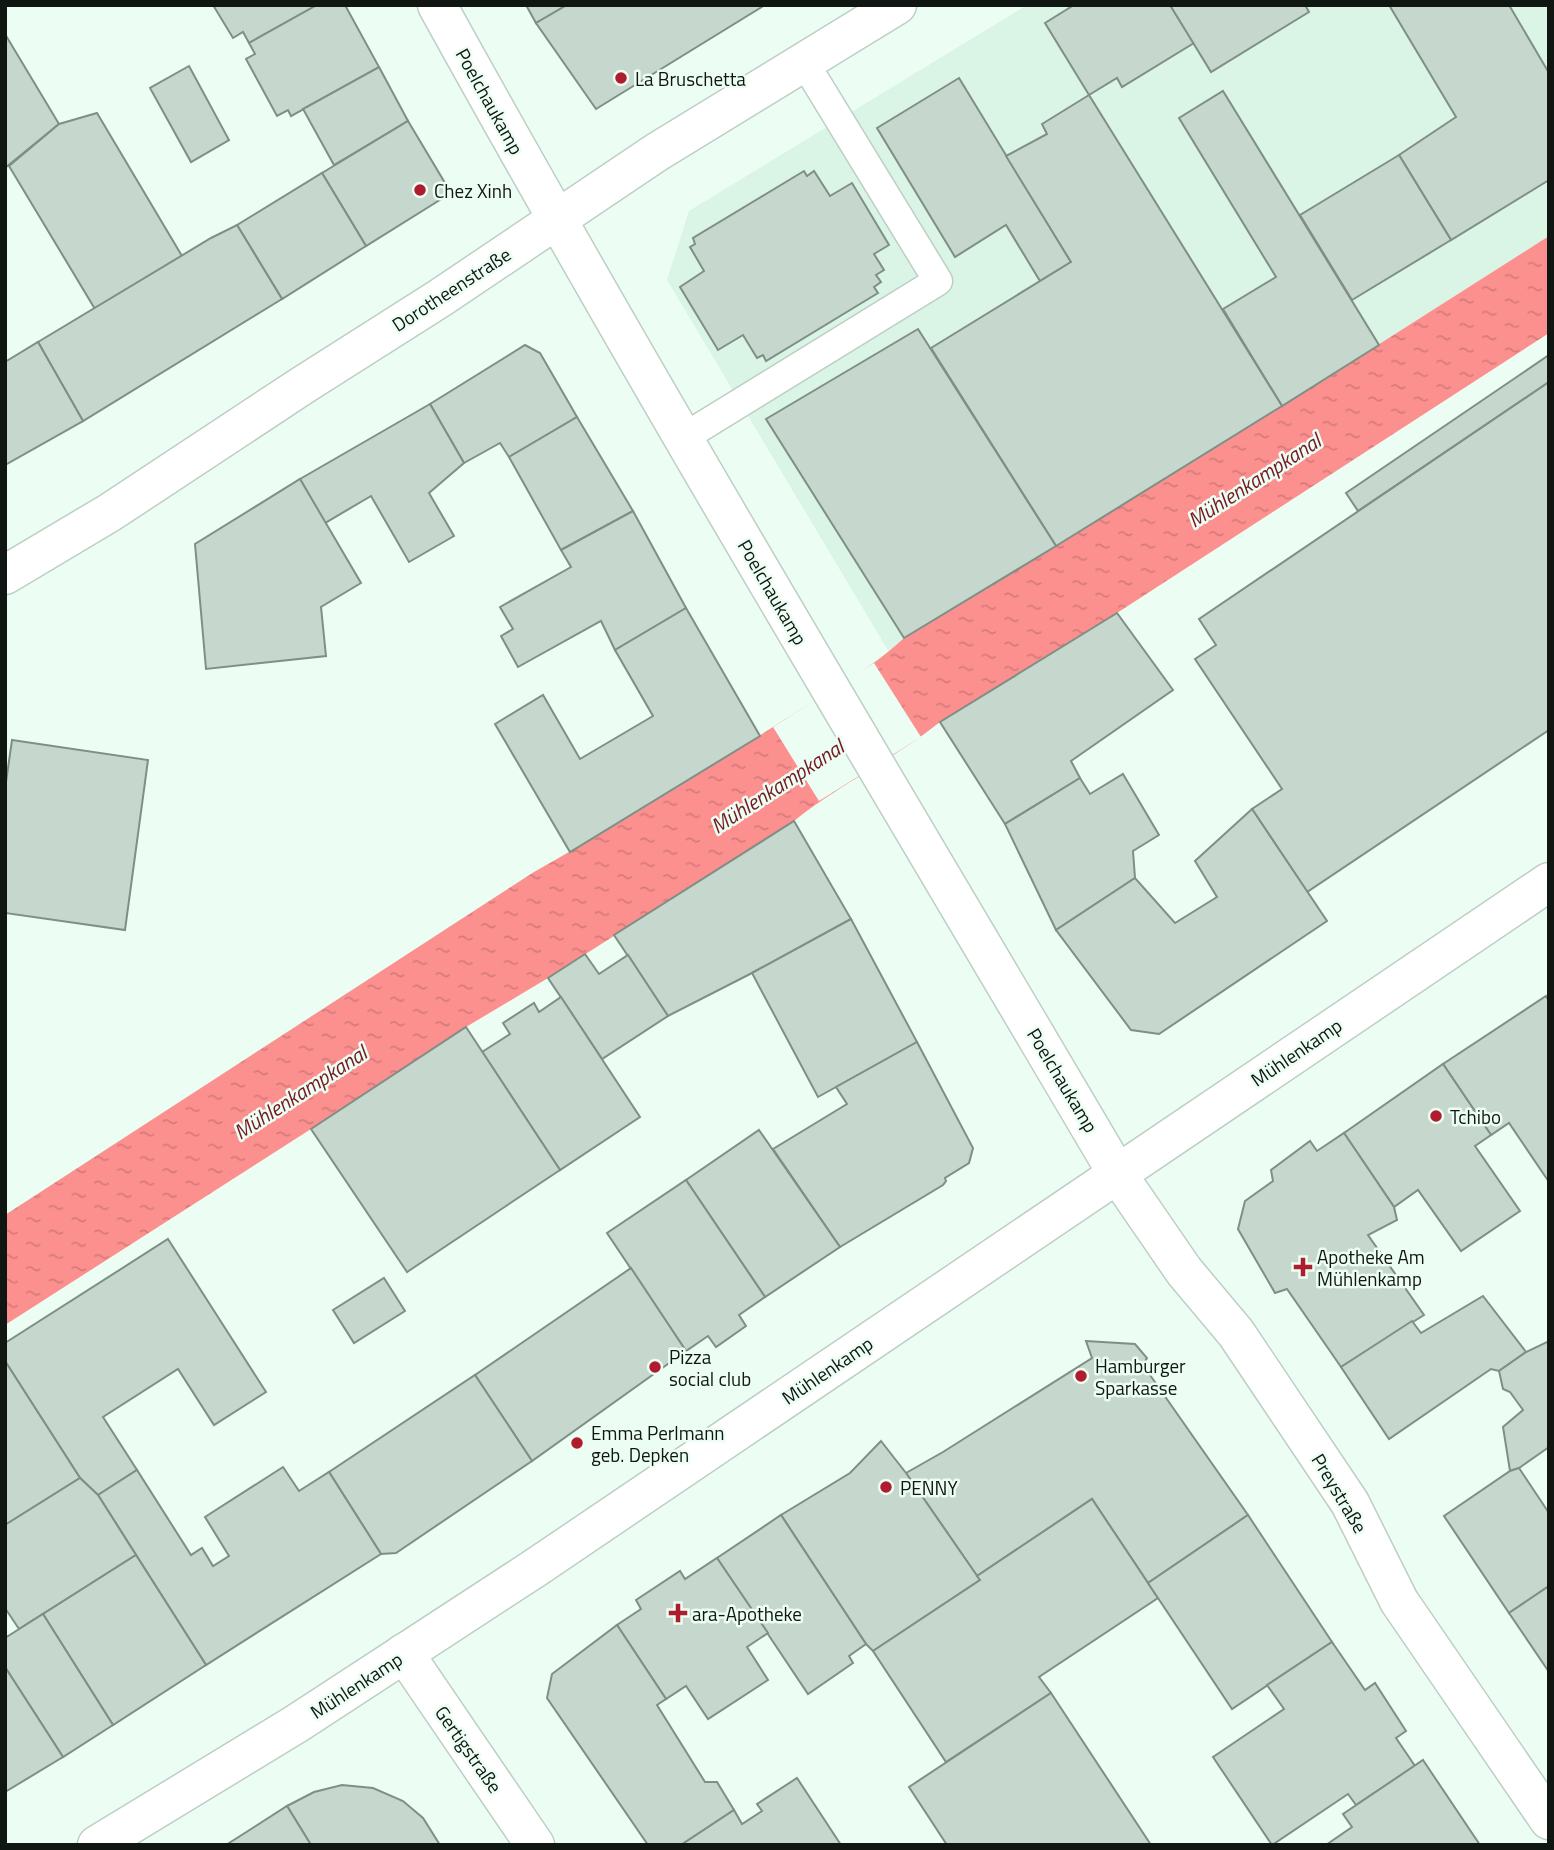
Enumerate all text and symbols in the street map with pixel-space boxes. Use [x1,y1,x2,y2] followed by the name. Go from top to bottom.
[449,42,531,160] street label: Poelchaukamp
[635,64,746,93] place label: La Bruschetta
[613,70,629,86] marker: La Bruschetta
[434,176,512,205] place label: Chez Xinh
[412,182,428,198] marker: Chez Xinh
[386,240,516,338] street label: Dorotheenstraße
[1181,423,1329,535] water label: Mühlenkampkanal
[731,534,815,650] street label: Poelchaukamp
[704,729,852,841] water label: Mühlenkampkanal
[1244,1011,1348,1093] street label: Mühlenkamp
[1020,1022,1106,1138] street label: Poelchaukamp
[227,1035,375,1147] water label: Mühlenkampkanal
[1450,1102,1501,1131] place label: Tchibo
[1428,1108,1444,1124] marker: Tchibo
[1317,1242,1425,1293] place label: Apotheke Am Mühlenkamp
[1295,1259,1311,1275] marker: Apotheke Am Mühlenkamp
[775,1329,879,1411] street label: Mühlenkamp
[669,1342,751,1393] place label: Pizza social club
[1095,1351,1186,1402] place label: Hamburger Sparkasse
[647,1359,663,1375] marker: Pizza social club
[1073,1368,1089,1384] marker: Hamburger Sparkasse
[591,1418,725,1469] place label: Emma Perlmann geb. Depken
[569,1435,585,1451] marker: Emma Perlmann geb. Depken
[1305,1448,1375,1538] street label: Preystraße
[900,1473,958,1502] place label: PENNY
[878,1479,894,1495] marker: PENNY
[692,1599,802,1628] place label: ara-Apotheke
[670,1605,686,1621] marker: ara-Apotheke
[304,1644,408,1726] street label: Mühlenkamp
[428,1699,510,1799] street label: Gertigstraße

